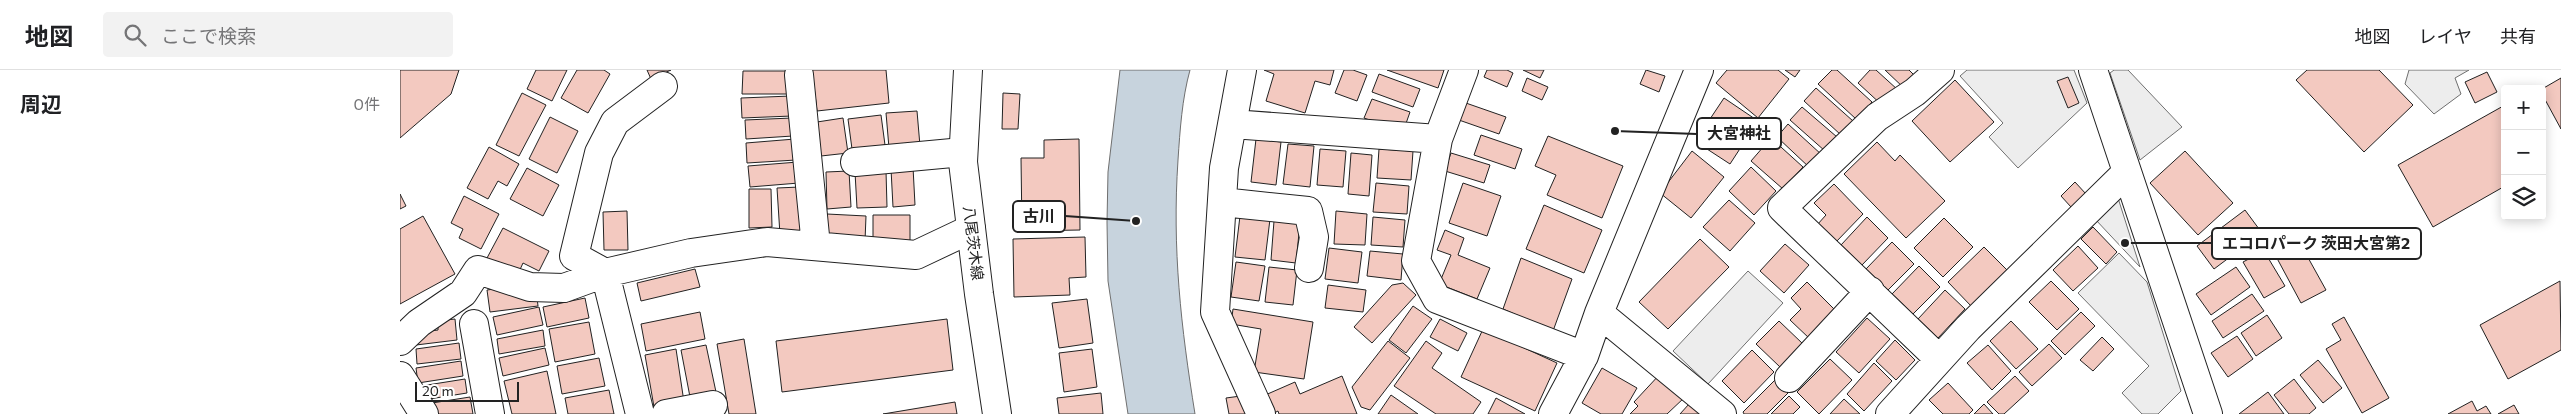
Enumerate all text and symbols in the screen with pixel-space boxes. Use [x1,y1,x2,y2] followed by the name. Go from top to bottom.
[103,12,453,57] search box
[25,21,73,50] text: 地図
[121,21,149,49] icon: search
[161,24,256,47] text: ここで検索
[2355,25,2391,47] text: 地図
[2419,25,2472,47] text: レイヤ
[2500,25,2536,47] text: 共有
[2501,85,2546,220] map controls
[2501,85,2546,130] button: +
[20,91,62,116] text: 周辺
[354,94,380,113] text: 0件
[1697,118,1781,149] callout: 大宮神社
[1707,123,1771,142] text: 大宮神社
[2501,130,2546,175] button: −
[2501,175,2546,220] button: layers
[1013,201,1065,232] callout: 古川
[960,205,987,281] street label: 八尾茨木線
[1023,206,1055,225] text: 古川
[2212,228,2421,259] callout: エコロパーク 茨田大宮第2
[2222,233,2410,252] text: エコロパーク 茨田大宮第2
[415,379,519,402] scale bar
[422,382,454,399] text: 20 m

